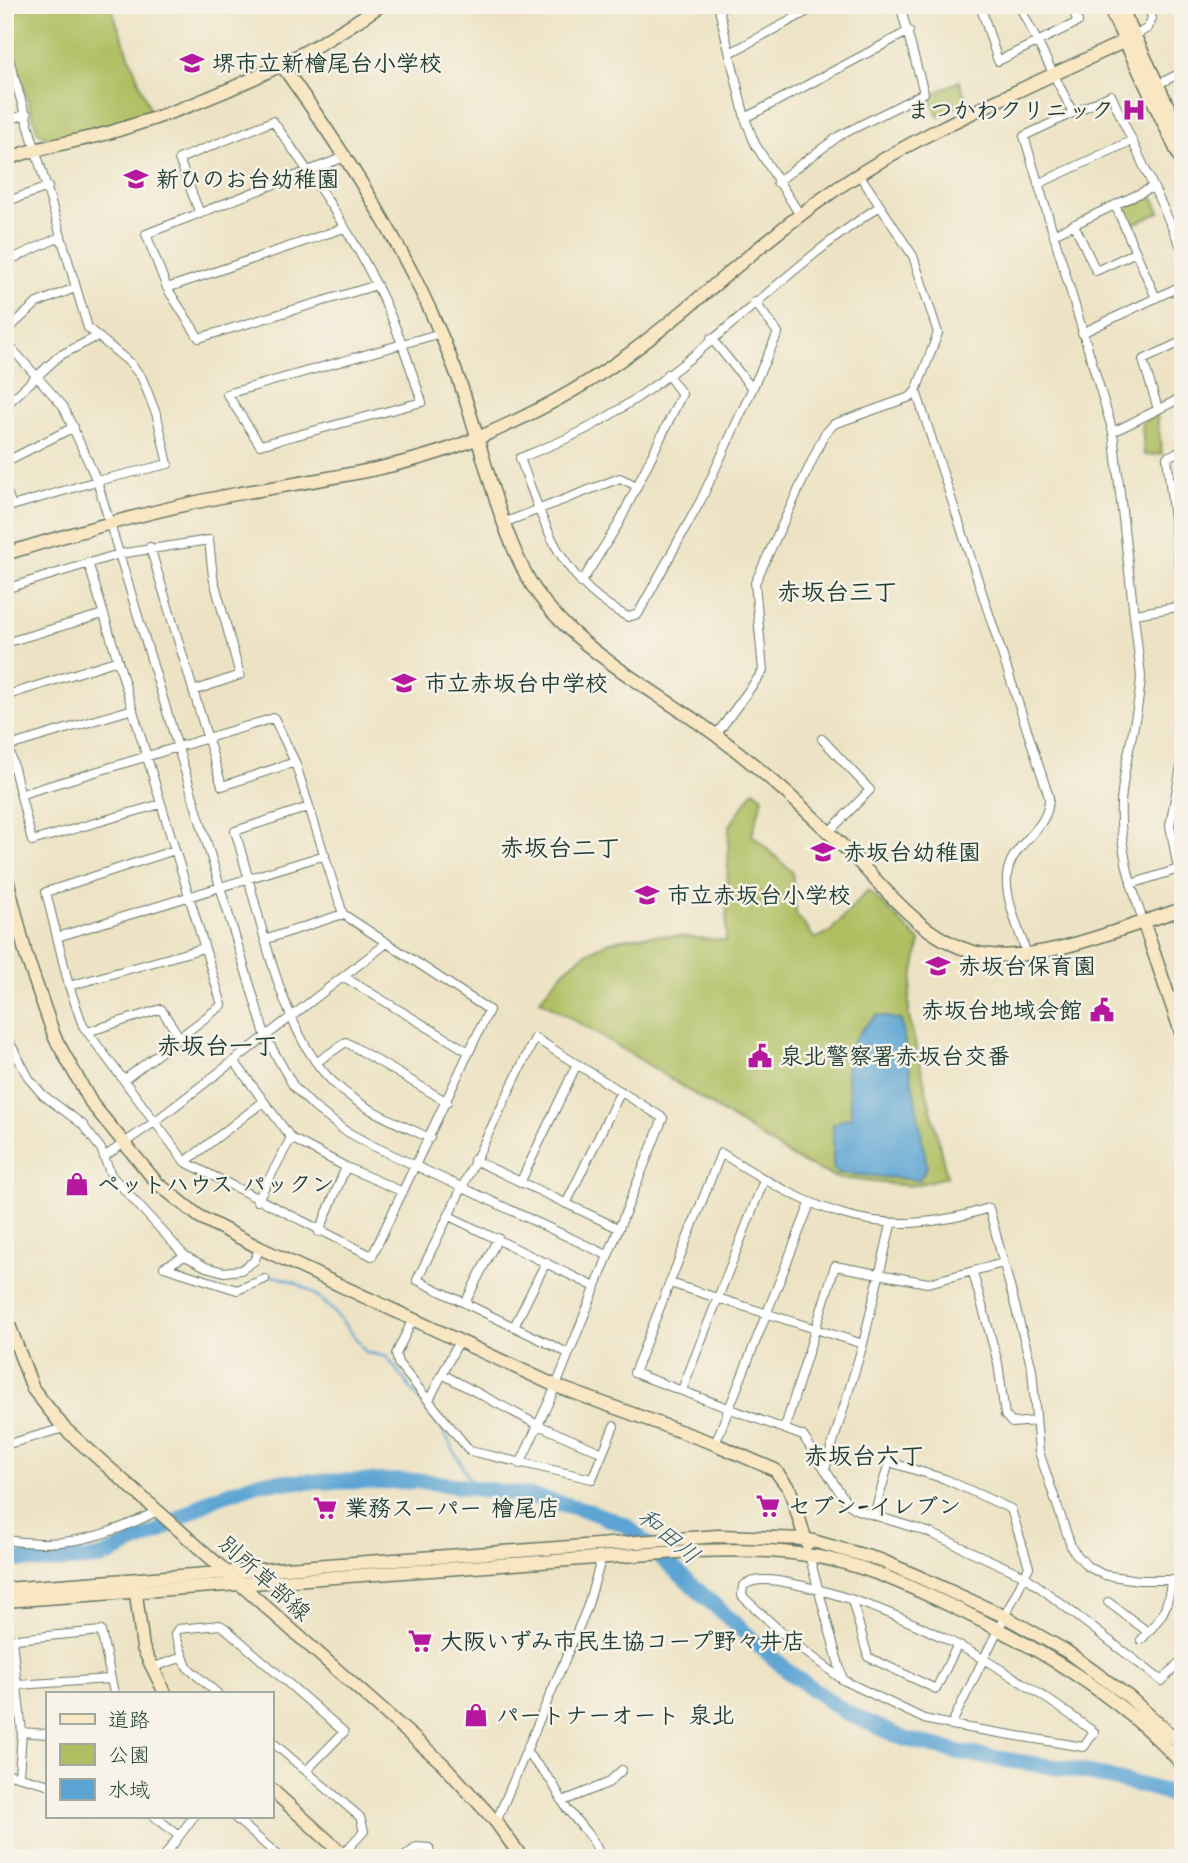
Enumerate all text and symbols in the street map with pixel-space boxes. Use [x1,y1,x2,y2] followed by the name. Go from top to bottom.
[212,47,442,83] place label: 堺市立新檜尾台小学校
[178,49,206,77] school or university icon: 堺市立新檜尾台小学校
[907,94,1114,130] place label: まつかわクリニック
[1120,96,1148,124] hospital icon: まつかわクリニック
[156,163,340,199] place label: 新ひのお台幼稚園
[122,165,150,193] school or university icon: 新ひのお台幼稚園
[777,574,897,613] district label: 赤坂台三丁
[424,667,608,703] place label: 市立赤坂台中学校
[390,669,418,697] school or university icon: 市立赤坂台中学校
[500,830,620,869] district label: 赤坂台二丁
[843,836,981,872] place label: 赤坂台幼稚園
[809,838,837,866] school or university icon: 赤坂台幼稚園
[667,879,851,915] place label: 市立赤坂台小学校
[633,881,661,909] school or university icon: 市立赤坂台小学校
[958,950,1096,986] place label: 赤坂台保育園
[924,952,952,980] school or university icon: 赤坂台保育園
[921,994,1082,1030] place label: 赤坂台地域会館
[1088,996,1116,1024] public building icon: 赤坂台地域会館
[157,1028,277,1067] district label: 赤坂台一丁
[780,1040,1010,1076] place label: 泉北警察署赤坂台交番
[746,1042,774,1070] public building icon: 泉北警察署赤坂台交番
[97,1168,334,1204] place label: ペットハウス パックン
[63,1170,91,1198] shop icon: ペットハウス パックン
[804,1438,924,1477] district label: 赤坂台六丁
[788,1490,961,1526] place label: セブン-イレブン
[345,1492,560,1528] place label: 業務スーパー 檜尾店
[754,1492,782,1520] supermarket icon: セブン-イレブン
[311,1494,339,1522] supermarket icon: 業務スーパー 檜尾店
[628,1499,708,1575] water label: 和田川
[209,1528,318,1631] street label: 別所草部線
[440,1625,805,1661] place label: 大阪いずみ市民生協コープ野々井店
[406,1627,434,1655] supermarket icon: 大阪いずみ市民生協コープ野々井店
[46,1692,273,1818] legend
[496,1699,734,1735] place label: パートナーオート 泉北
[462,1701,490,1729] shop icon: パートナーオート 泉北
[108,1705,150,1738] text: 道路
[108,1740,150,1773] text: 公園
[108,1775,150,1808] text: 水域

